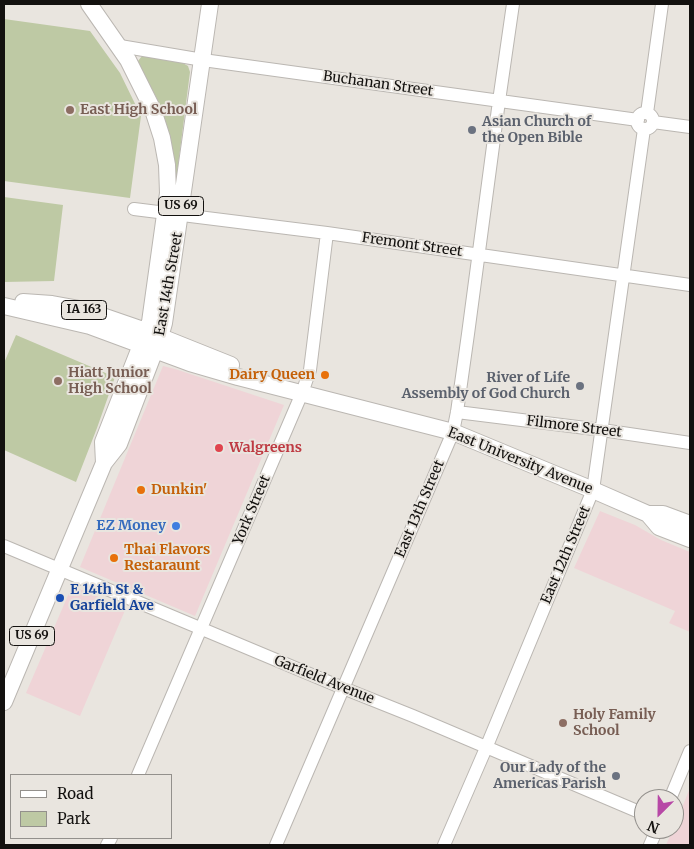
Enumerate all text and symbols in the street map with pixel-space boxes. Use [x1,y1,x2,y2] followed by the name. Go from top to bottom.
[322,68,434,100] street label: Buchanan Street
[80,102,197,118] place label: East High School
[64,104,76,116] marker: East High School
[482,114,591,146] place label: Asian Church of the Open Bible
[466,124,478,136] marker: Asian Church of the Open Bible
[158,197,204,216] road number: US 69
[361,230,463,260] street label: Fremont Street
[152,231,186,337] street label: East 14th Street
[62,300,106,320] road number: IA 163
[68,365,152,398] place label: Hiatt Junior High School
[229,367,315,383] place label: Dairy Queen
[319,369,331,381] marker: Dairy Queen
[402,370,570,402] place label: River of Life Assembly of God Church
[52,375,64,387] marker: Hiatt Junior High School
[574,380,586,392] marker: River of Life Assembly of God Church
[525,413,623,441] street label: Filmore Street
[445,424,595,498] street label: East University Avenue
[229,440,302,456] place label: Walgreens
[213,442,225,454] marker: Walgreens
[392,458,448,560] street label: East 13th Street
[230,473,274,547] street label: York Street
[151,482,207,498] place label: Dunkin'
[135,484,147,496] marker: Dunkin'
[538,503,594,607] street label: East 12th Street
[96,518,166,534] place label: EZ Money
[170,520,182,532] marker: EZ Money
[124,542,210,574] place label: Thai Flavors Restaraunt
[108,552,120,564] marker: Thai Flavors Restaraunt
[70,582,154,614] place label: E 14th St & Garfield Ave
[54,592,66,604] marker: E 14th St & Garfield Ave
[10,626,54,646] road number: US 69
[272,652,376,708] street label: Garfield Avenue
[573,707,656,740] place label: Holy Family School
[557,717,569,729] marker: Holy Family School
[493,760,606,792] place label: Our Lady of the Americas Parish
[610,770,622,782] marker: Our Lady of the Americas Parish
[10,774,172,839] legend
[57,784,93,803] text: Road
[634,789,684,839] north arrow
[57,809,90,828] text: Park
[645,816,662,837] text: N

